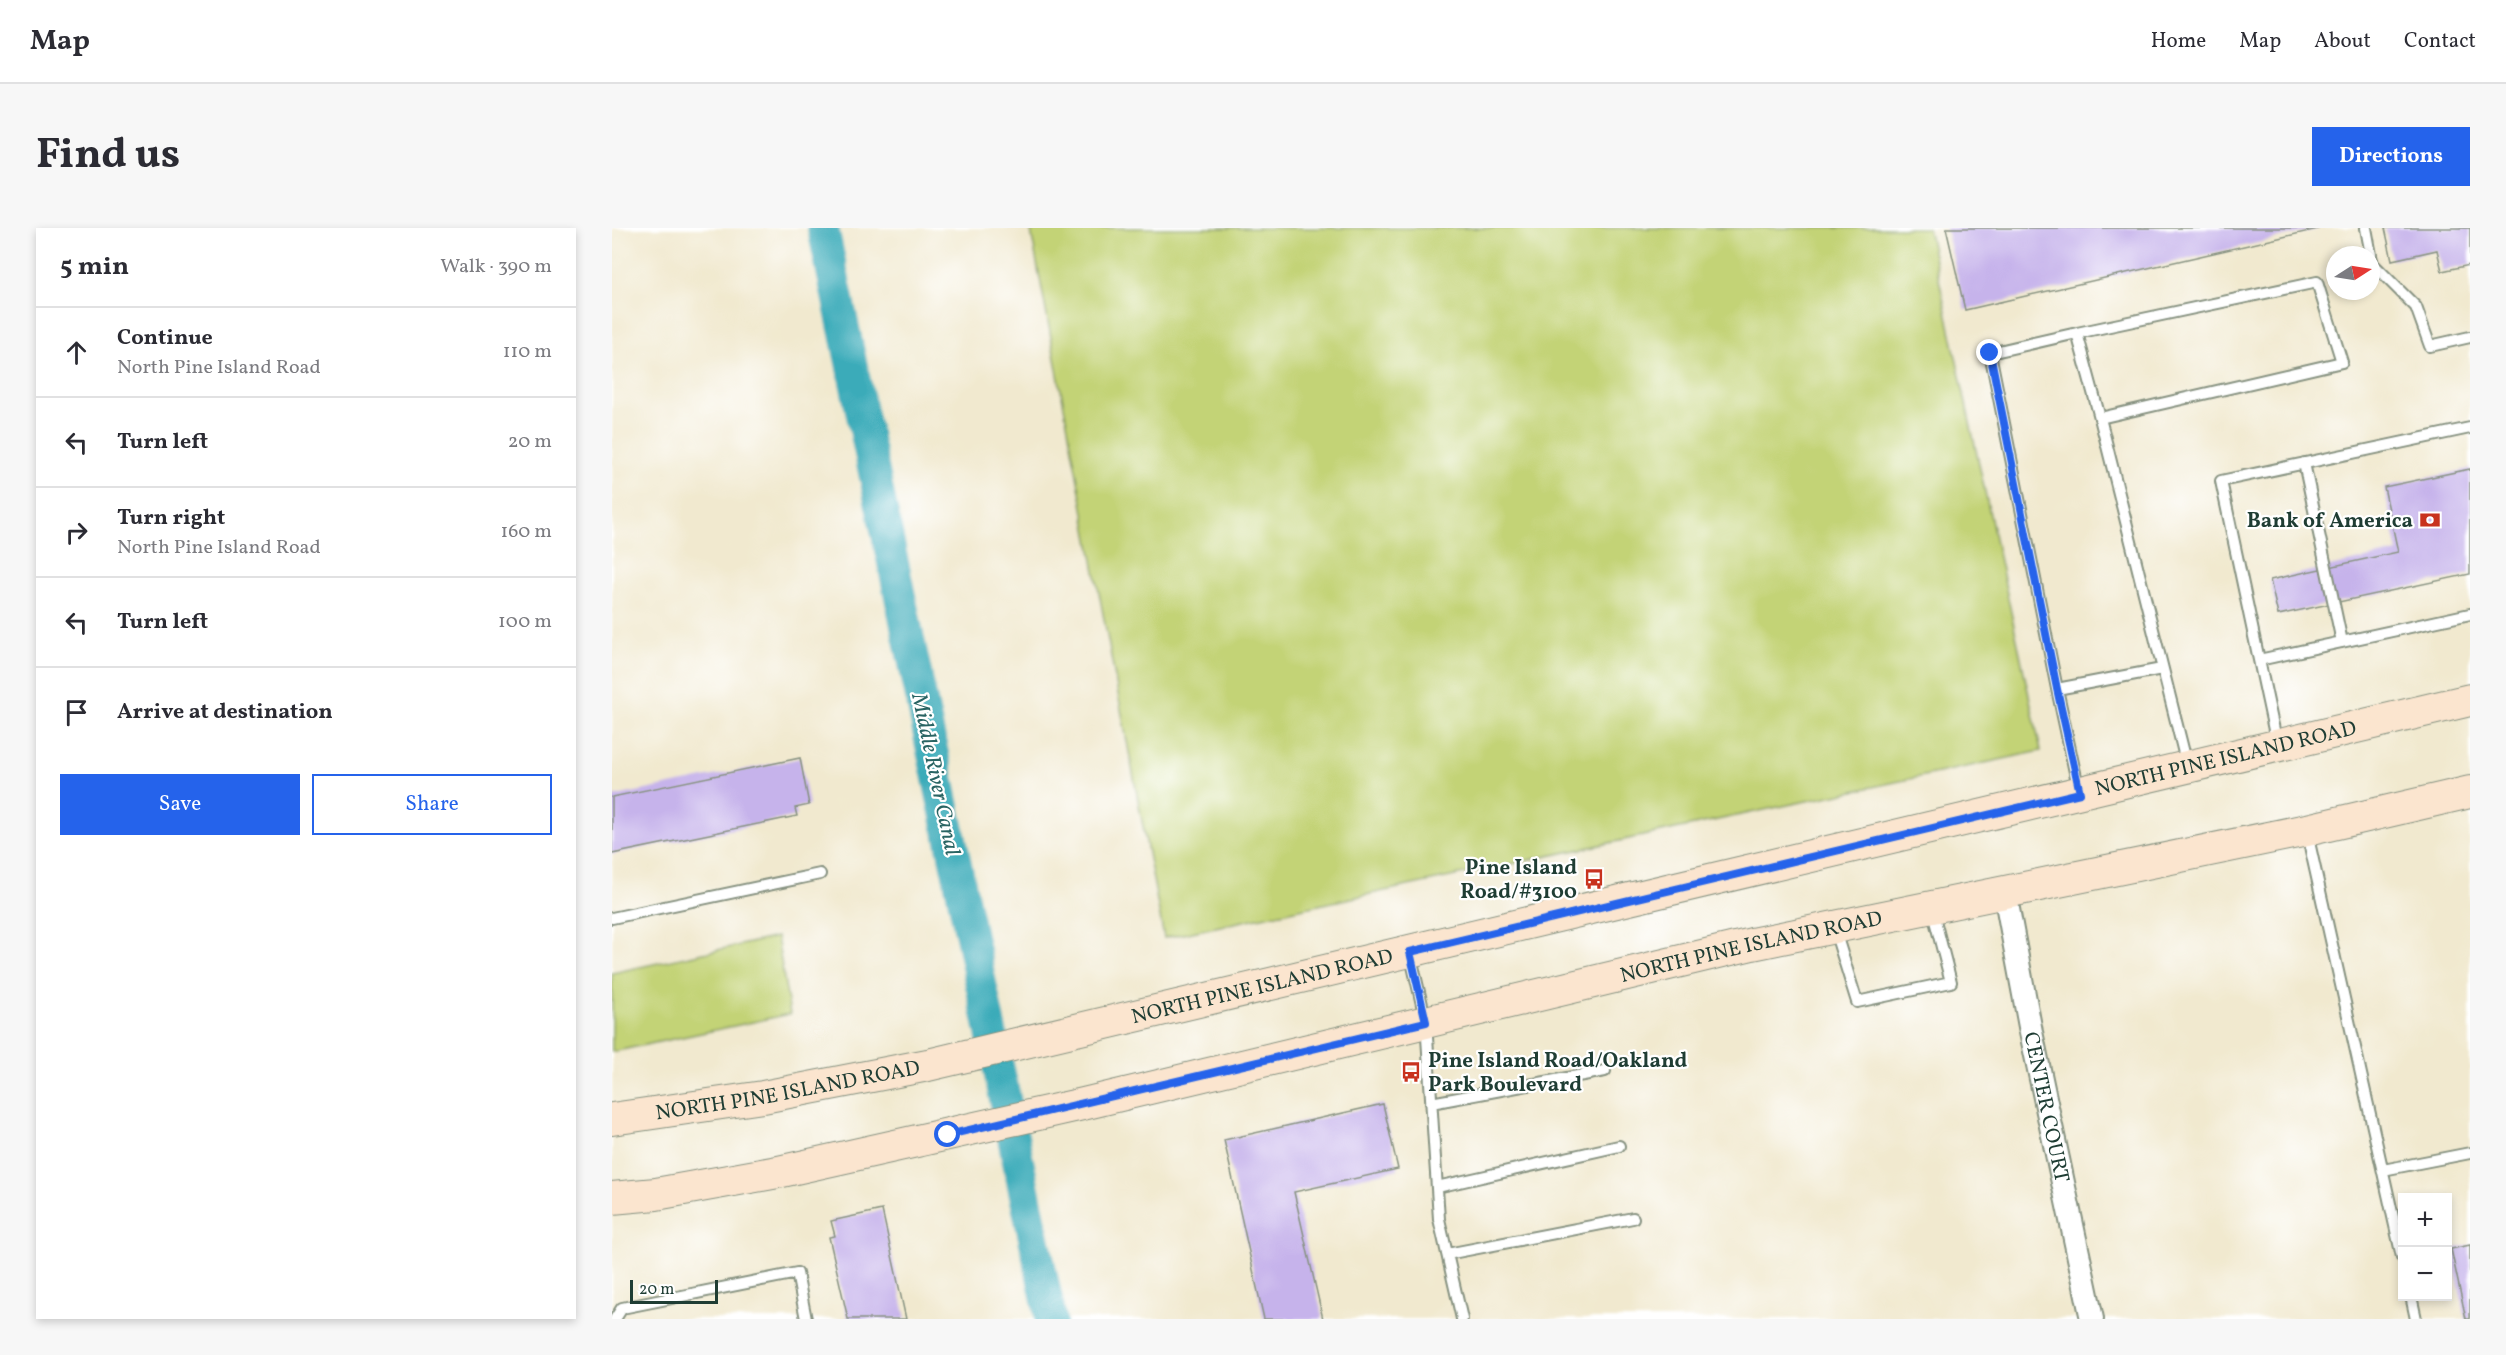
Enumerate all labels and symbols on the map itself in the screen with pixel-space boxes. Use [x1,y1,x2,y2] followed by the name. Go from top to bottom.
[2326,246,2380,300] north arrow
[1976,339,2002,365] route end
[2247,507,2413,536] place label: Bank of America
[2418,508,2442,532] bank icon: Bank of America
[902,690,967,859] water label: Middle River Canal
[2092,714,2360,804] street label: NORTH PINE ISLAND ROAD
[1460,854,1577,907] place label: Pine Island Road/#3100
[1582,867,1606,891] bus stop icon: Pine Island Road/#3100
[1617,905,1885,991] street label: NORTH PINE ISLAND ROAD
[1129,942,1396,1032] street label: NORTH PINE ISLAND ROAD
[2015,1029,2076,1185] street label: CENTER COURT
[1428,1047,1687,1100] place label: Pine Island Road/Oakland Park Boulevard
[654,1054,922,1128] street label: NORTH PINE ISLAND ROAD
[1399,1060,1423,1084] bus stop icon: Pine Island Road/Oakland Park Boulevard
[934,1121,960,1147] route start
[630,1277,718,1304] scale bar

